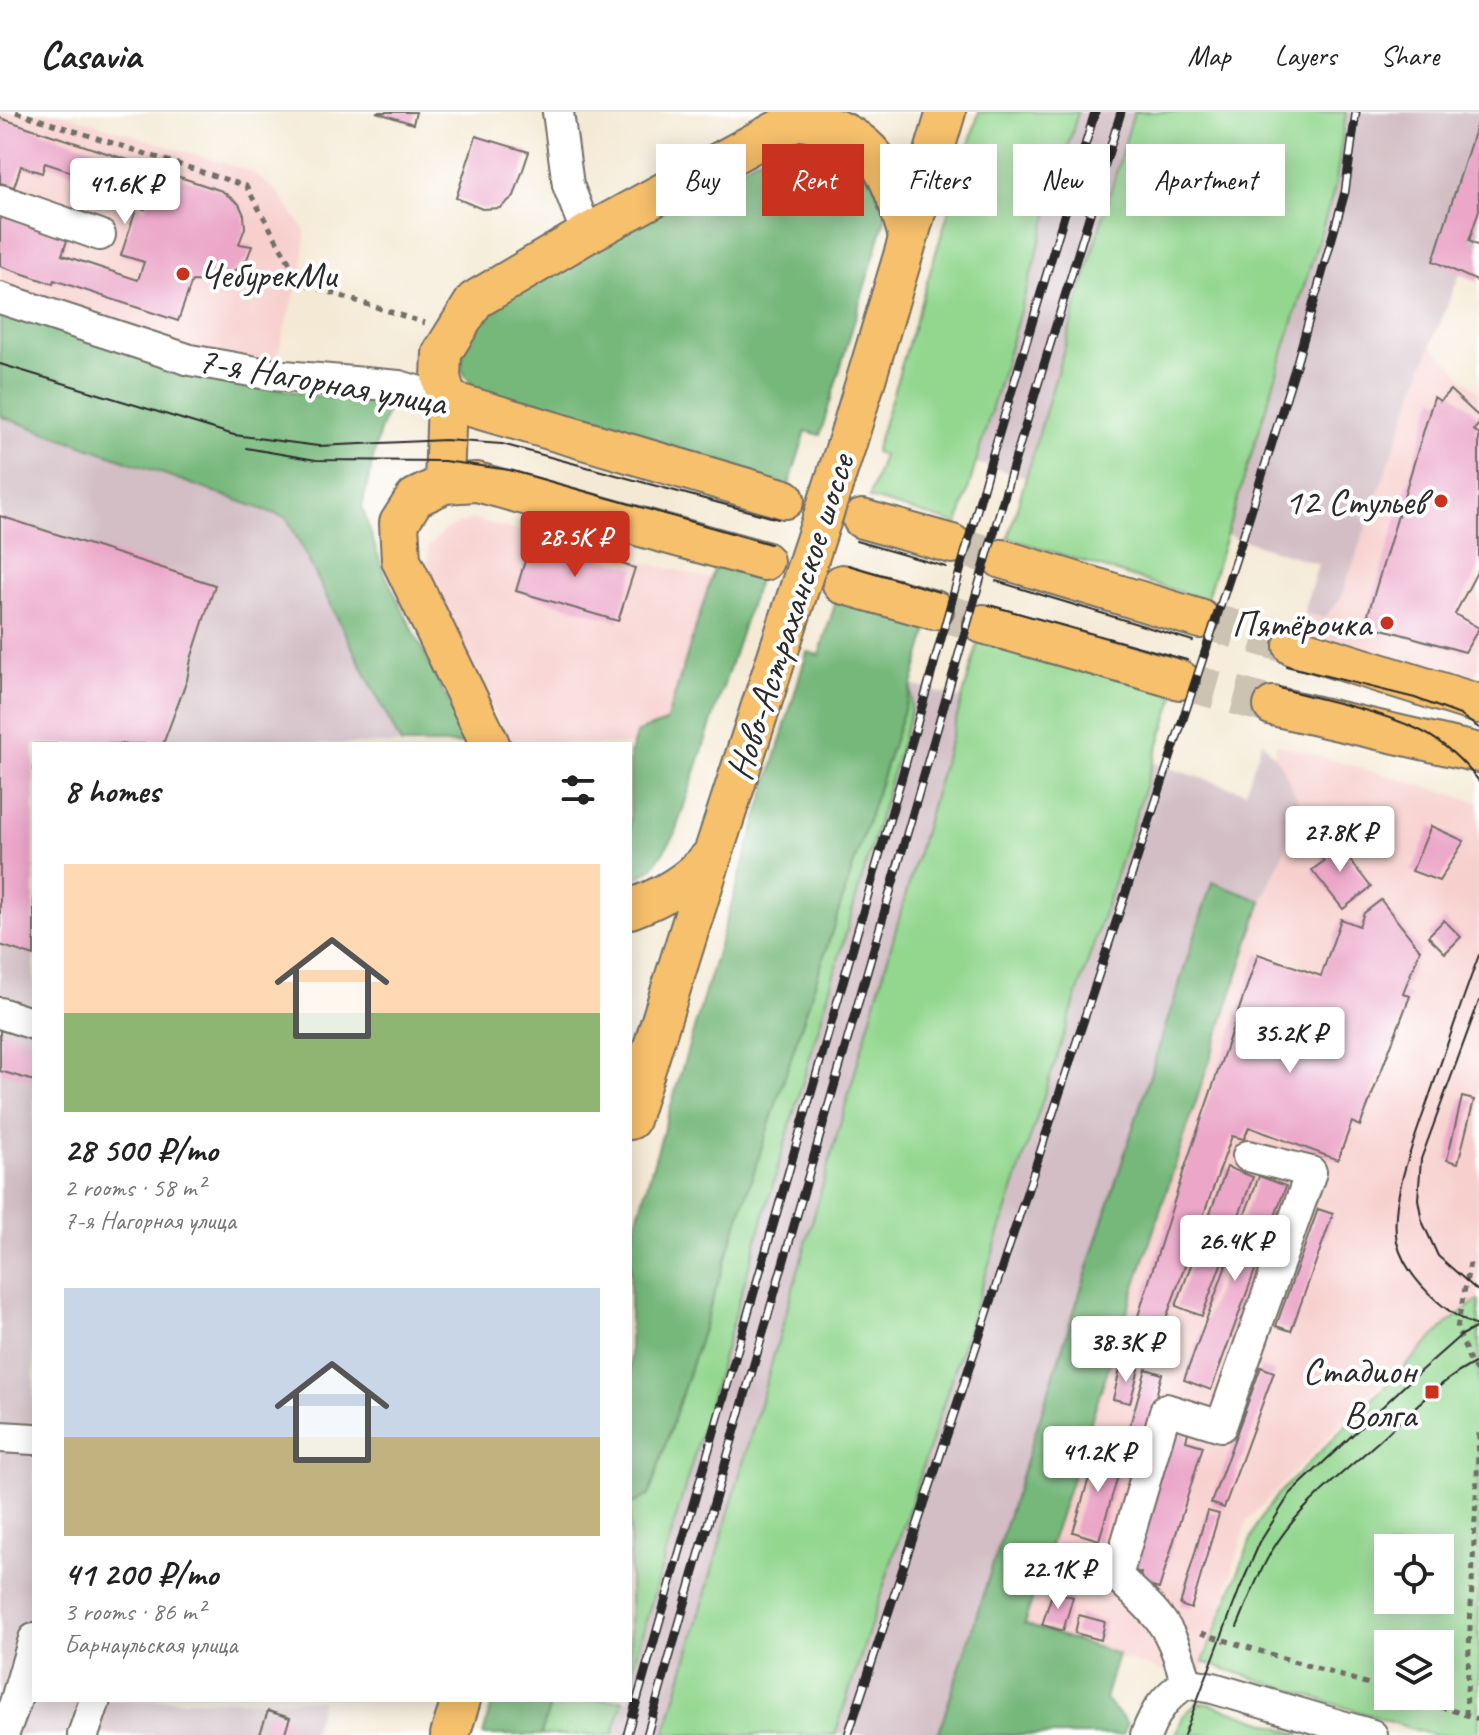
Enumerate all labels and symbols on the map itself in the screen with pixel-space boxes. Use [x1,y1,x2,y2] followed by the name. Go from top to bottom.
[51,158,199,226] pin: 41.6K ₽
[199,251,338,298] place label: ЧебурекМи
[174,265,192,283] marker: ЧебурекМи
[194,336,452,426] street label: 7-я Нагорная улица
[715,446,866,786] street label: Ново-Астраханское шоссе
[1285,478,1434,525] place label: 12 Стульев
[1432,492,1450,510] marker: 12 Стульев
[501,511,649,579] pin: 28.5K ₽
[1232,600,1374,647] place label: Пятёрочка
[1378,614,1396,632] marker: Пятёрочка
[1266,806,1414,874] pin: 27.8K ₽
[1216,1007,1364,1075] pin: 35.2K ₽
[1161,1215,1309,1283] pin: 26.4K ₽
[1052,1316,1200,1384] pin: 38.3K ₽
[1302,1347,1419,1438] place label: Стадион Волга
[1423,1383,1441,1401] marker: Стадион Волга
[1024,1426,1172,1494] pin: 41.2K ₽
[984,1543,1132,1611] pin: 22.1K ₽

